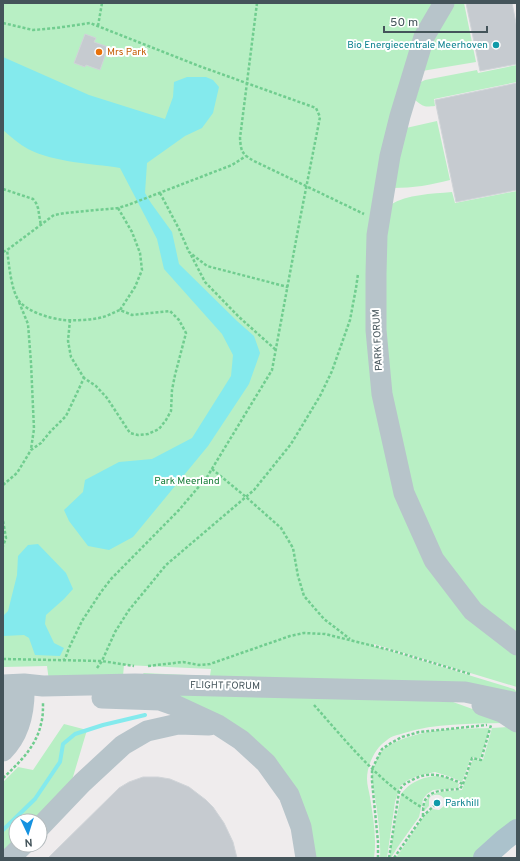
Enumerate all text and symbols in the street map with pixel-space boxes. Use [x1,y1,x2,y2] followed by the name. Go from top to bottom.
[384,8,487,34] scale bar
[390,15,418,31] text: 50 m
[347,39,488,52] place label: Bio Energiecentrale Meerhoven
[491,40,501,50] marker: Bio Energiecentrale Meerhoven
[107,46,147,59] place label: Mrs Park
[94,47,104,57] marker: Mrs Park
[370,309,386,371] street label: PARK FORUM
[154,475,220,488] park label: Park Meerland
[190,679,260,693] street label: FLIGHT FORUM
[445,797,479,810] place label: Parkhill
[432,798,442,808] marker: Parkhill
[8,813,48,853] north arrow
[24,835,33,849] text: N

